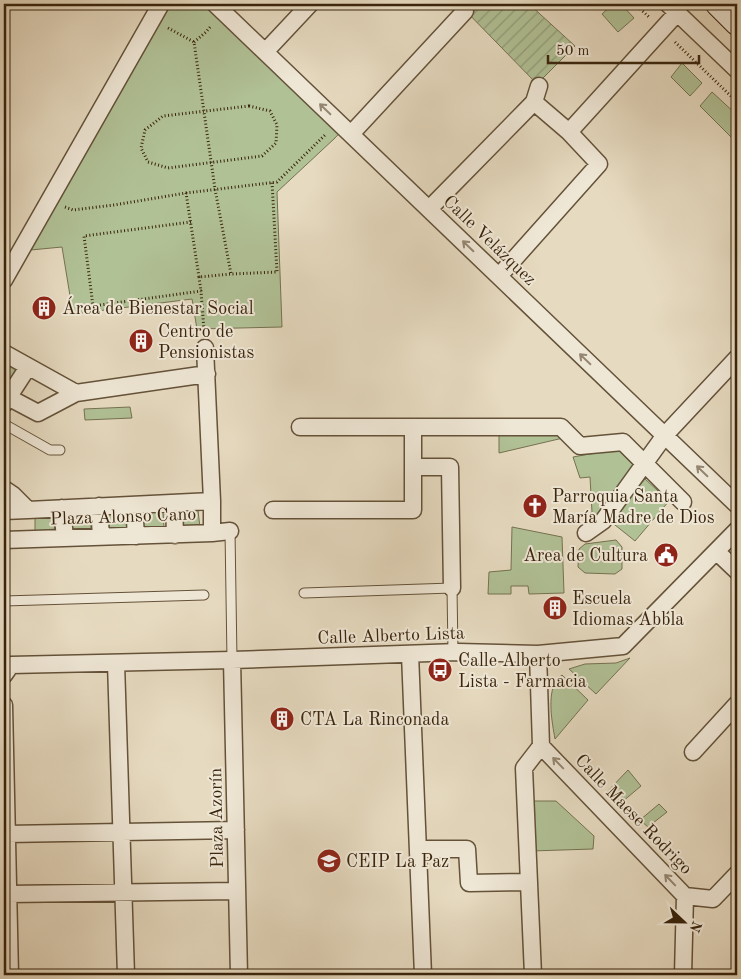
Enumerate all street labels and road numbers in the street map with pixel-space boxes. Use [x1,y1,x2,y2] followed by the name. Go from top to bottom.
[440,192,539,289] street label: Calle Velázquez
[50,505,197,529] street label: Plaza Alonso Cano
[317,624,465,648] street label: Calle Alberto Lista
[571,751,695,878] street label: Calle Maese Rodrigo
[207,767,227,868] street label: Plaza Azorín

